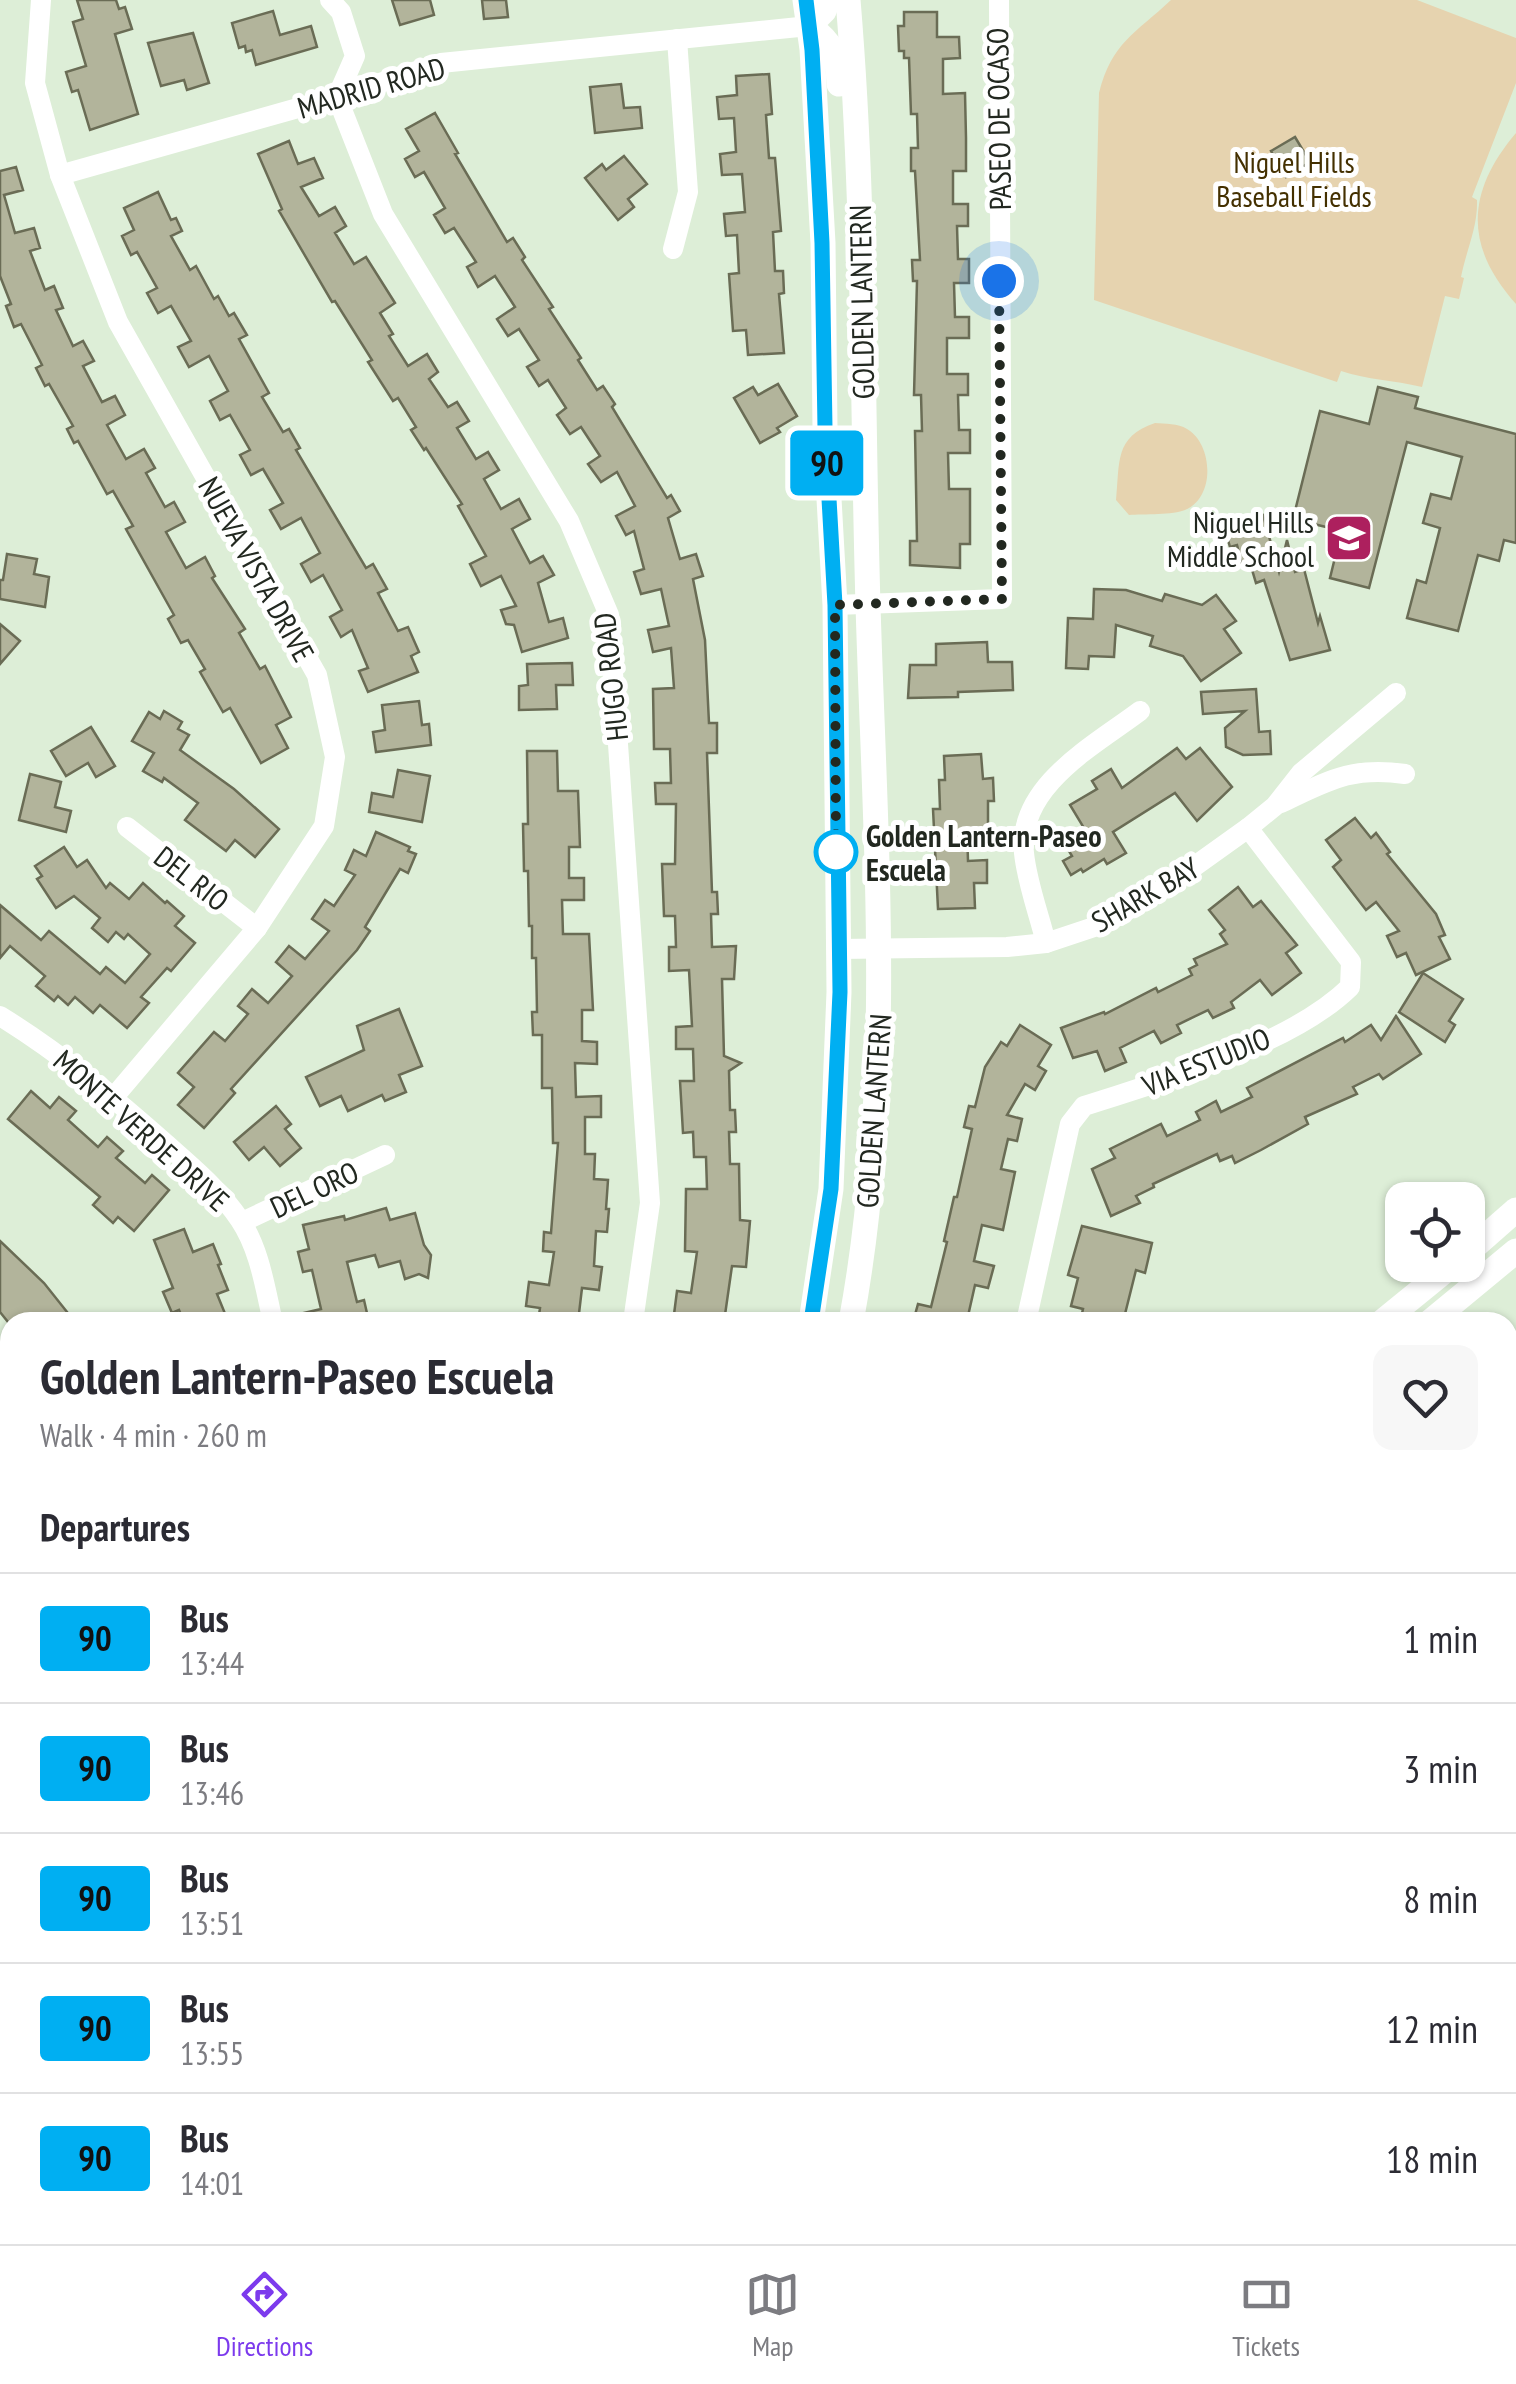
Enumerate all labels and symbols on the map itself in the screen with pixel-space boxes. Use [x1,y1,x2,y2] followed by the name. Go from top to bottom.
[977,27,1019,211] street label: PASEO DE OCASO
[293,47,449,127] street label: MADRID ROAD
[1216,142,1372,215] park label: Niguel Hills Baseball Fields
[840,204,882,400] street label: GOLDEN LANTERN
[974,256,1024,306] your location
[782,430,872,496] line badge: 90
[190,470,324,668] street label: NUEVA VISTA DRIVE
[1167,502,1314,575] place label: Niguel Hills Middle School
[1323,512,1375,564] school or university icon: Niguel Hills Middle School
[584,611,636,743] street label: HUGO ROAD
[866,816,1102,889] place label: Golden Lantern-Paseo Escuela
[815,831,857,873] marker: Golden Lantern-Paseo Escuela
[147,837,237,919] street label: DEL RIO
[1084,847,1206,940] street label: SHARK BAY
[847,1013,899,1209] street label: GOLDEN LANTERN
[1135,1018,1276,1105] street label: VIA ESTUDIO
[46,1041,238,1219] street label: MONTE VERDE DRIVE
[264,1152,364,1226] street label: DEL ORO

